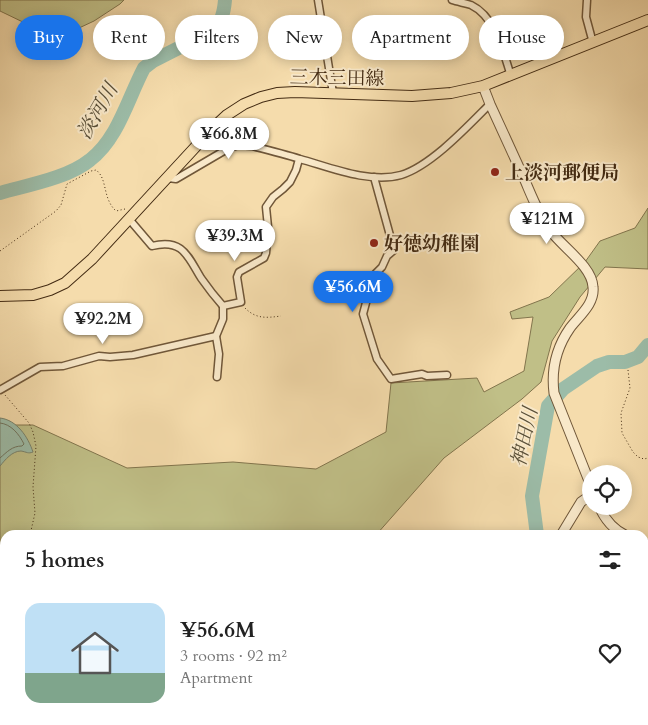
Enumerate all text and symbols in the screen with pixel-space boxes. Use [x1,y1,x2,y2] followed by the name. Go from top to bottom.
[15,15,83,60] chip: Buy
[93,15,165,60] chip: Rent
[175,15,258,60] chip: Filters
[268,15,342,60] chip: New
[352,15,469,60] chip: Apartment
[479,15,564,60] chip: House
[289,64,385,92] street label: 三木三田線
[71,77,125,144] water label: 淡河川
[188,118,270,160] pin: ¥66.8M
[200,123,258,145] text: ¥66.8M
[505,160,619,186] place label: 上淡河郵便局
[489,166,501,178] marker: 上淡河郵便局
[512,202,582,245] pin: ¥121M
[521,208,573,230] text: ¥121M
[194,220,276,262] pin: ¥39.3M
[206,225,264,247] text: ¥39.3M
[384,231,479,257] place label: 好徳幼稚園
[368,237,380,249] marker: 好徳幼稚園
[312,270,394,313] pin: ¥56.6M
[324,276,382,298] text: ¥56.6M
[62,302,144,345] pin: ¥92.2M
[74,308,132,330] text: ¥92.2M
[505,403,544,469] water label: 神田川
[582,465,632,515] map controls
[582,465,632,515] button: locate
[25,546,104,575] text: 5 homes
[596,546,624,574] icon: filters
[180,616,256,645] text: ¥56.6M
[65,623,125,683] icon: home
[596,639,624,667] icon: heart
[180,645,287,667] text: 3 rooms · 92 m²
[180,667,253,689] text: Apartment

